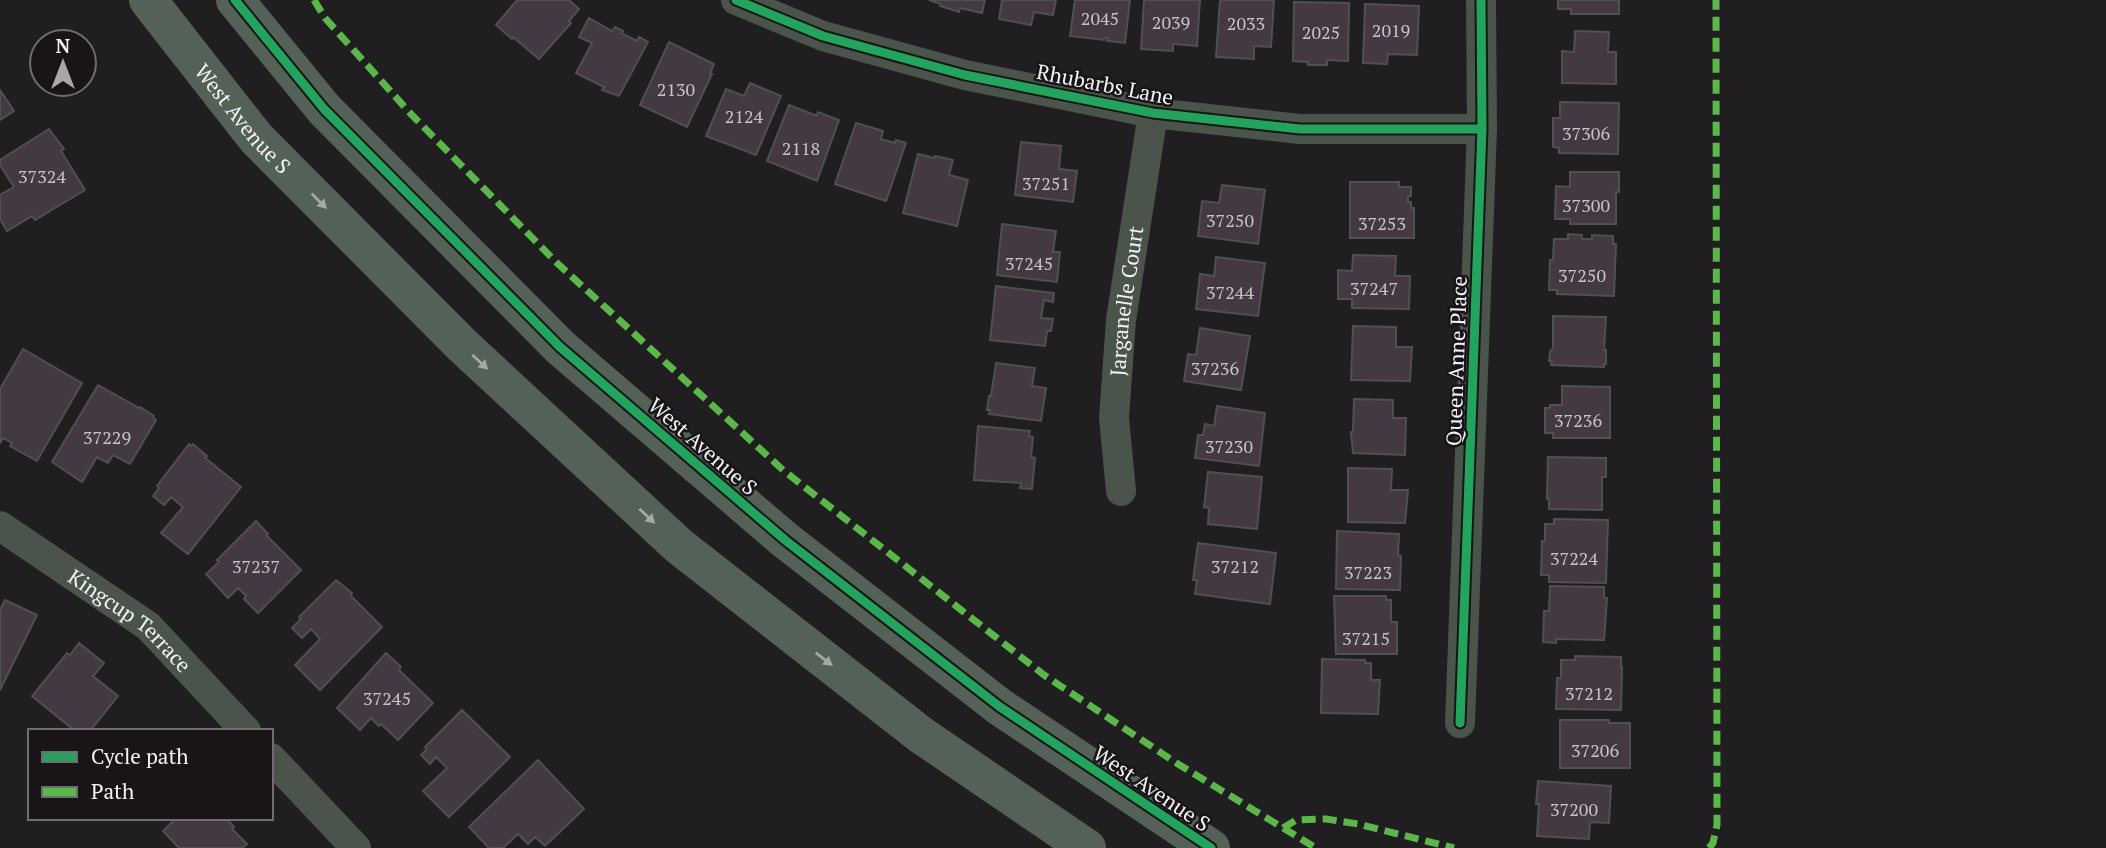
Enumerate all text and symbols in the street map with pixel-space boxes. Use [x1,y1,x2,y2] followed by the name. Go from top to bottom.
[1081,6,1119,30] house number: 2045
[1152,10,1190,34] house number: 2039
[1227,11,1265,35] house number: 2033
[1372,18,1410,42] house number: 2019
[1302,20,1340,44] house number: 2025
[28,28,98,98] north arrow
[56,33,71,58] text: N
[1034,57,1176,111] street label: Rhubarbs Lane
[189,58,297,179] street label: West Avenue S
[657,77,695,101] house number: 2130
[725,104,764,128] house number: 2124
[1562,121,1610,145] house number: 37306
[782,136,820,160] house number: 2118
[18,164,66,188] house number: 37324
[1022,171,1070,195] house number: 37251
[310,193,327,209] one-way arrow
[1562,193,1610,217] house number: 37300
[1206,208,1254,232] house number: 37250
[1358,211,1406,235] house number: 37253
[1103,224,1149,377] street label: Jarganelle Court
[1005,251,1053,275] house number: 37245
[1558,263,1606,287] house number: 37250
[1439,275,1473,447] street label: Queen Anne Place
[1350,276,1398,300] house number: 37247
[1206,280,1254,304] house number: 37244
[471,353,488,369] one-way arrow
[1191,356,1239,380] house number: 37236
[643,391,763,501] street label: West Avenue S
[1554,408,1602,432] house number: 37236
[83,425,131,449] house number: 37229
[1205,434,1253,458] house number: 37230
[638,508,655,524] one-way arrow
[1550,546,1598,570] house number: 37224
[232,554,280,578] house number: 37237
[1211,554,1259,578] house number: 37212
[1344,560,1392,584] house number: 37223
[63,562,198,678] street label: Kingcup Terrace
[1342,626,1390,650] house number: 37215
[815,652,833,666] one-way arrow
[1565,681,1613,705] house number: 37212
[363,686,411,710] house number: 37245
[28,729,273,820] legend
[1571,738,1619,762] house number: 37206
[1088,739,1216,837] street label: West Avenue S
[91,742,189,770] text: Cycle path
[91,777,134,805] text: Path
[1550,797,1598,821] house number: 37200

